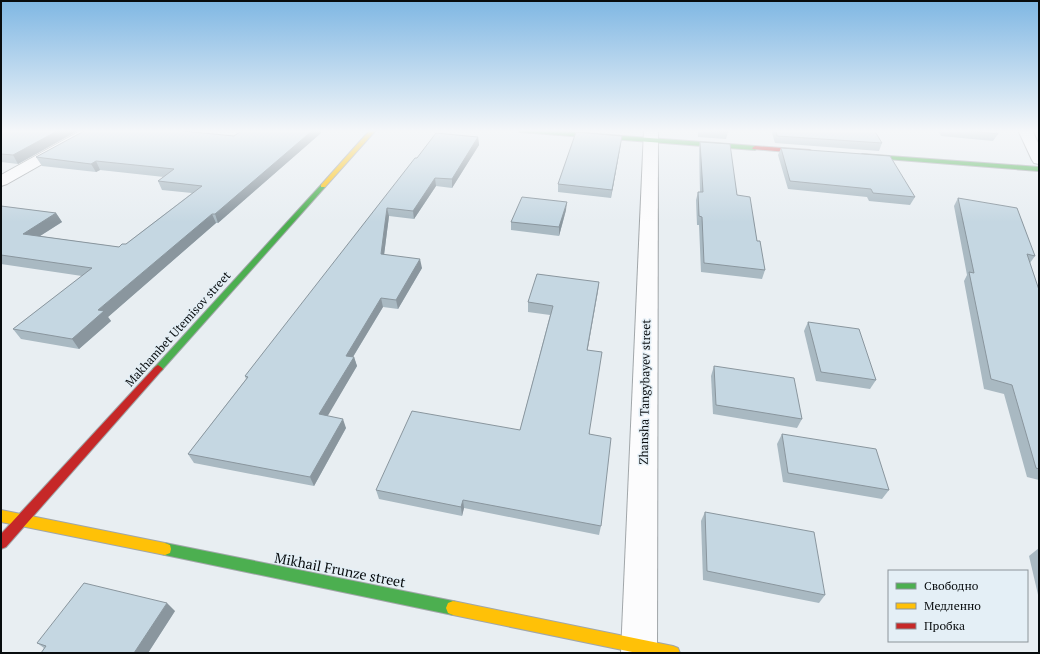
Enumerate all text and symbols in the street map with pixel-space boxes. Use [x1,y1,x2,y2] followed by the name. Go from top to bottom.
[122,268,234,389] street label: Makhambet Utemisov street
[636,319,653,465] street label: Zhansha Tangybayev street
[273,547,408,592] street label: Mikhail Frunze street
[888,570,1028,642] legend
[924,578,979,593] text: Свободно
[924,598,981,613] text: Медленно
[924,618,965,633] text: Пробка

